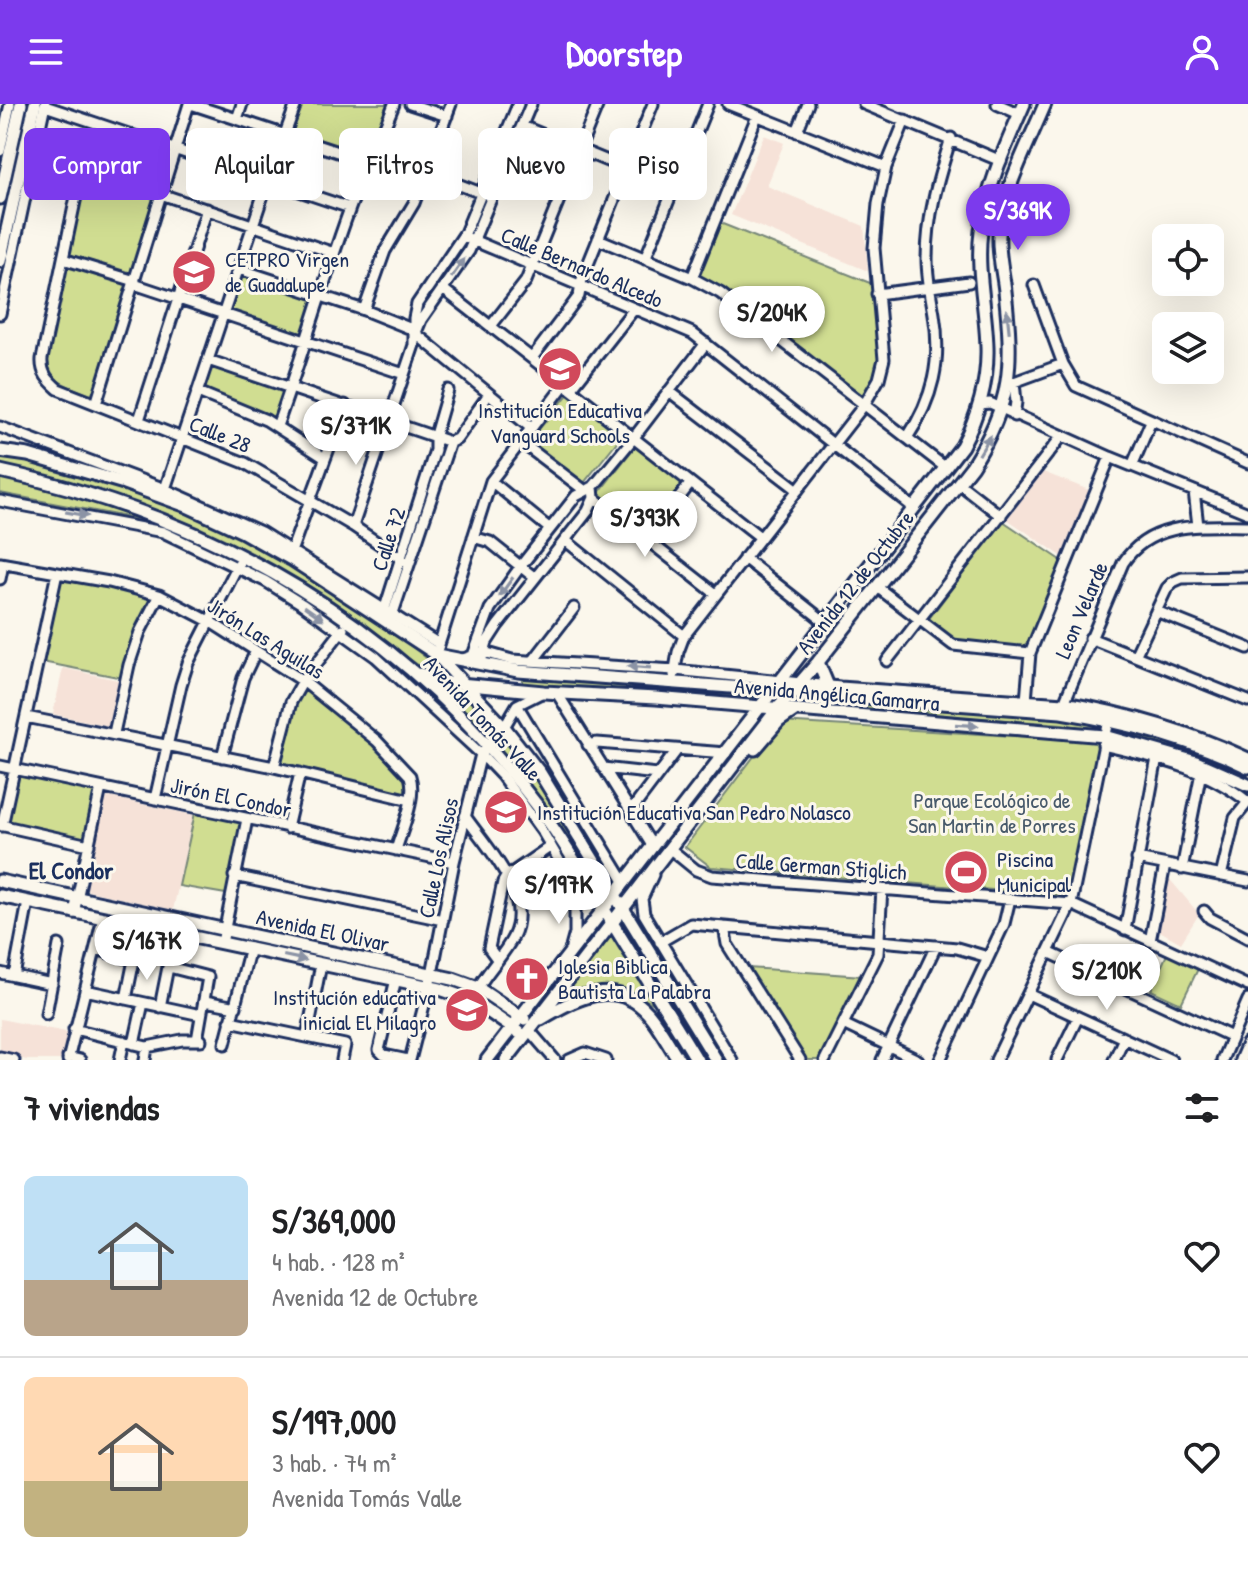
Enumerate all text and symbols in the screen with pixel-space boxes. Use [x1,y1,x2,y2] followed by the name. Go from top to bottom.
[566,28,682,77] text: Doorstep
[24,30,68,74] icon: menu
[1180,30,1224,74] icon: person
[24,128,170,200] chip: Comprar
[186,128,323,200] chip: Alquilar
[339,128,462,200] chip: Filtros
[478,128,593,200] chip: Nuevo
[609,128,707,200] chip: Piso
[953,184,1083,252] pin: S/369K
[984,192,1052,227] text: S/369K
[496,219,668,315] street label: Calle Bernardo Alcedo
[1152,224,1224,384] map controls
[1152,224,1224,296] button: locate
[225,244,349,299] place label: CETPRO Virgen de Guadalupe
[170,248,218,296] school or university icon: CETPRO Virgen de Guadalupe
[450,257,465,278] one-way arrow
[707,286,837,354] pin: S/204K
[737,294,807,329] text: S/204K
[1001,308,1014,333] one-way arrow
[1152,312,1224,384] button: layers
[536,345,584,393] school or university icon: Institución Educativa Vanguard Schools
[478,395,642,450] place label: Institución Educativa Vanguard Schools
[291,399,421,467] pin: S/371K
[321,407,391,442] text: S/371K
[185,408,255,460] street label: Calle 28
[978,434,992,456] one-way arrow
[580,491,710,559] pin: S/393K
[610,499,680,534] text: S/393K
[364,503,413,575] street label: Calle 72
[789,504,921,660] street label: Avenida 12 de Octubre
[65,509,90,521] one-way arrow
[1047,557,1115,663] street label: Leon Velarde
[499,576,514,597] one-way arrow
[202,590,330,686] street label: Jirón Las Aguilas
[304,605,325,620] one-way arrow
[417,649,549,787] street label: Avenida Tomás Valle
[626,661,651,674] one-way arrow
[733,670,941,718] street label: Avenida Angélica Gamarra
[955,718,980,731] one-way arrow
[168,770,295,825] street label: Jirón El Condor
[908,785,1076,840] park label: Parque Ecológico de San Martin de Porres
[482,788,530,836] school or university icon: Institución Educativa San Pedro Nolasco
[411,795,465,921] street label: Calle Los Alisos
[537,797,851,827] place label: Institución Educativa San Pedro Nolasco
[997,844,1071,899] place label: Piscina Municipal
[735,845,907,887] street label: Calle German Stiglich
[942,848,990,896] sports icon: Piscina Municipal
[29,854,114,886] district label: El Condor
[494,858,624,926] pin: S/197K
[525,866,593,901] text: S/197K
[254,901,393,959] street label: Avenida El Olivar
[82,914,212,982] pin: S/167K
[112,922,182,957] text: S/167K
[1042,944,1172,1012] pin: S/210K
[558,951,711,1006] place label: Iglesia Biblica Bautista La Palabra
[283,952,308,965] one-way arrow
[1072,952,1142,987] text: S/210K
[503,955,551,1003] church icon: Iglesia Biblica Bautista La Palabra
[273,982,436,1037] place label: Institución educativa inicial El Milagro
[443,986,491,1034] school or university icon: Institución educativa inicial El Milagro
[24,1085,160,1131] text: 7 viviendas
[1180,1086,1224,1130] icon: filters
[272,1198,396,1244] text: S/369,000
[88,1208,184,1304] icon: home
[1180,1234,1224,1278] icon: heart
[272,1244,405,1279] text: 4 hab. · 128 m²
[272,1279,478,1314] text: Avenida 12 de Octubre
[272,1399,396,1445] text: S/197,000
[88,1409,184,1505] icon: home
[1180,1435,1224,1479] icon: heart
[272,1445,396,1480] text: 3 hab. · 74 m²
[272,1480,462,1515] text: Avenida Tomás Valle

